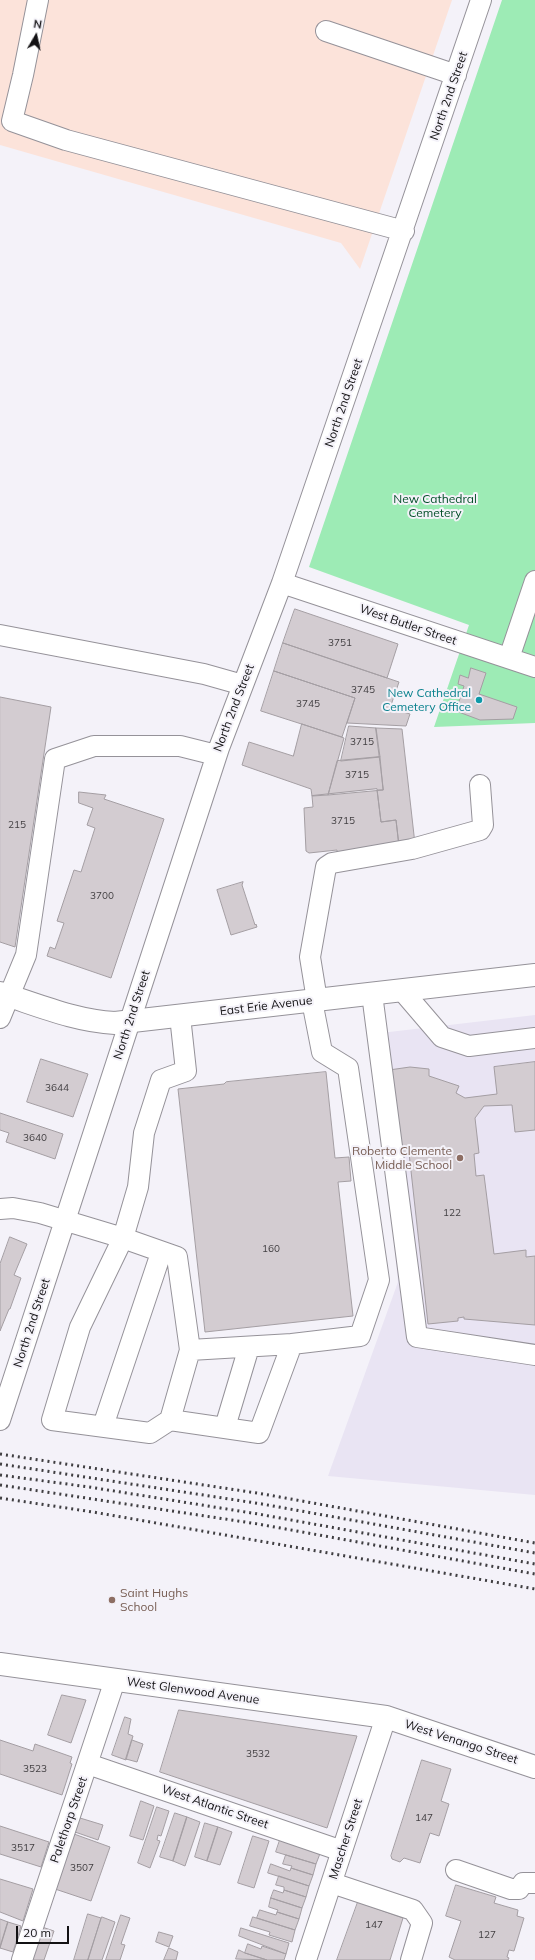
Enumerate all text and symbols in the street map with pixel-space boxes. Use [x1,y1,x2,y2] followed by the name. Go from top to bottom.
[16,16,56,56] north arrow
[33,17,43,32] text: N
[427,50,471,142] street label: North 2nd Street
[322,357,366,449] street label: North 2nd Street
[393,492,477,520] park label: New Cathedral Cemetery
[358,602,458,648] street label: West Butler Street
[328,637,352,649] house number: 3751
[211,662,257,754] street label: North 2nd Street
[351,684,375,696] house number: 3745
[382,686,471,714] place label: New Cathedral Cemetery Office
[474,695,484,705] marker: New Cathedral Cemetery Office
[296,698,320,710] house number: 3745
[350,736,374,748] house number: 3715
[345,769,369,781] house number: 3715
[331,815,355,827] house number: 3715
[8,819,26,831] house number: 215
[90,890,114,902] house number: 3700
[111,969,153,1061] street label: North 2nd Street
[219,993,313,1019] street label: East Erie Avenue
[45,1082,69,1094] house number: 3644
[23,1132,47,1144] house number: 3640
[352,1144,452,1172] place label: Roberto Clemente Middle School
[455,1153,465,1163] marker: Roberto Clemente Middle School
[443,1207,461,1219] house number: 122
[262,1243,280,1255] house number: 160
[11,1277,53,1369] street label: North 2nd Street
[120,1586,188,1614] place label: Saint Hughs School
[107,1595,117,1605] marker: Saint Hughs School
[126,1675,260,1707] street label: West Glenwood Avenue
[403,1717,519,1767] street label: West Venango Street
[246,1748,270,1760] house number: 3532
[23,1763,47,1775] house number: 3523
[48,1775,90,1865] street label: Palethorp Street
[160,1782,270,1832] street label: West Atlantic Street
[326,1797,366,1881] street label: Mascher Street
[415,1812,433,1824] house number: 147
[11,1842,35,1854] house number: 3517
[70,1862,94,1874] house number: 3507
[18,1918,71,1944] scale bar
[365,1919,383,1931] house number: 147
[23,1925,51,1940] text: 20 m
[478,1929,496,1941] house number: 127

